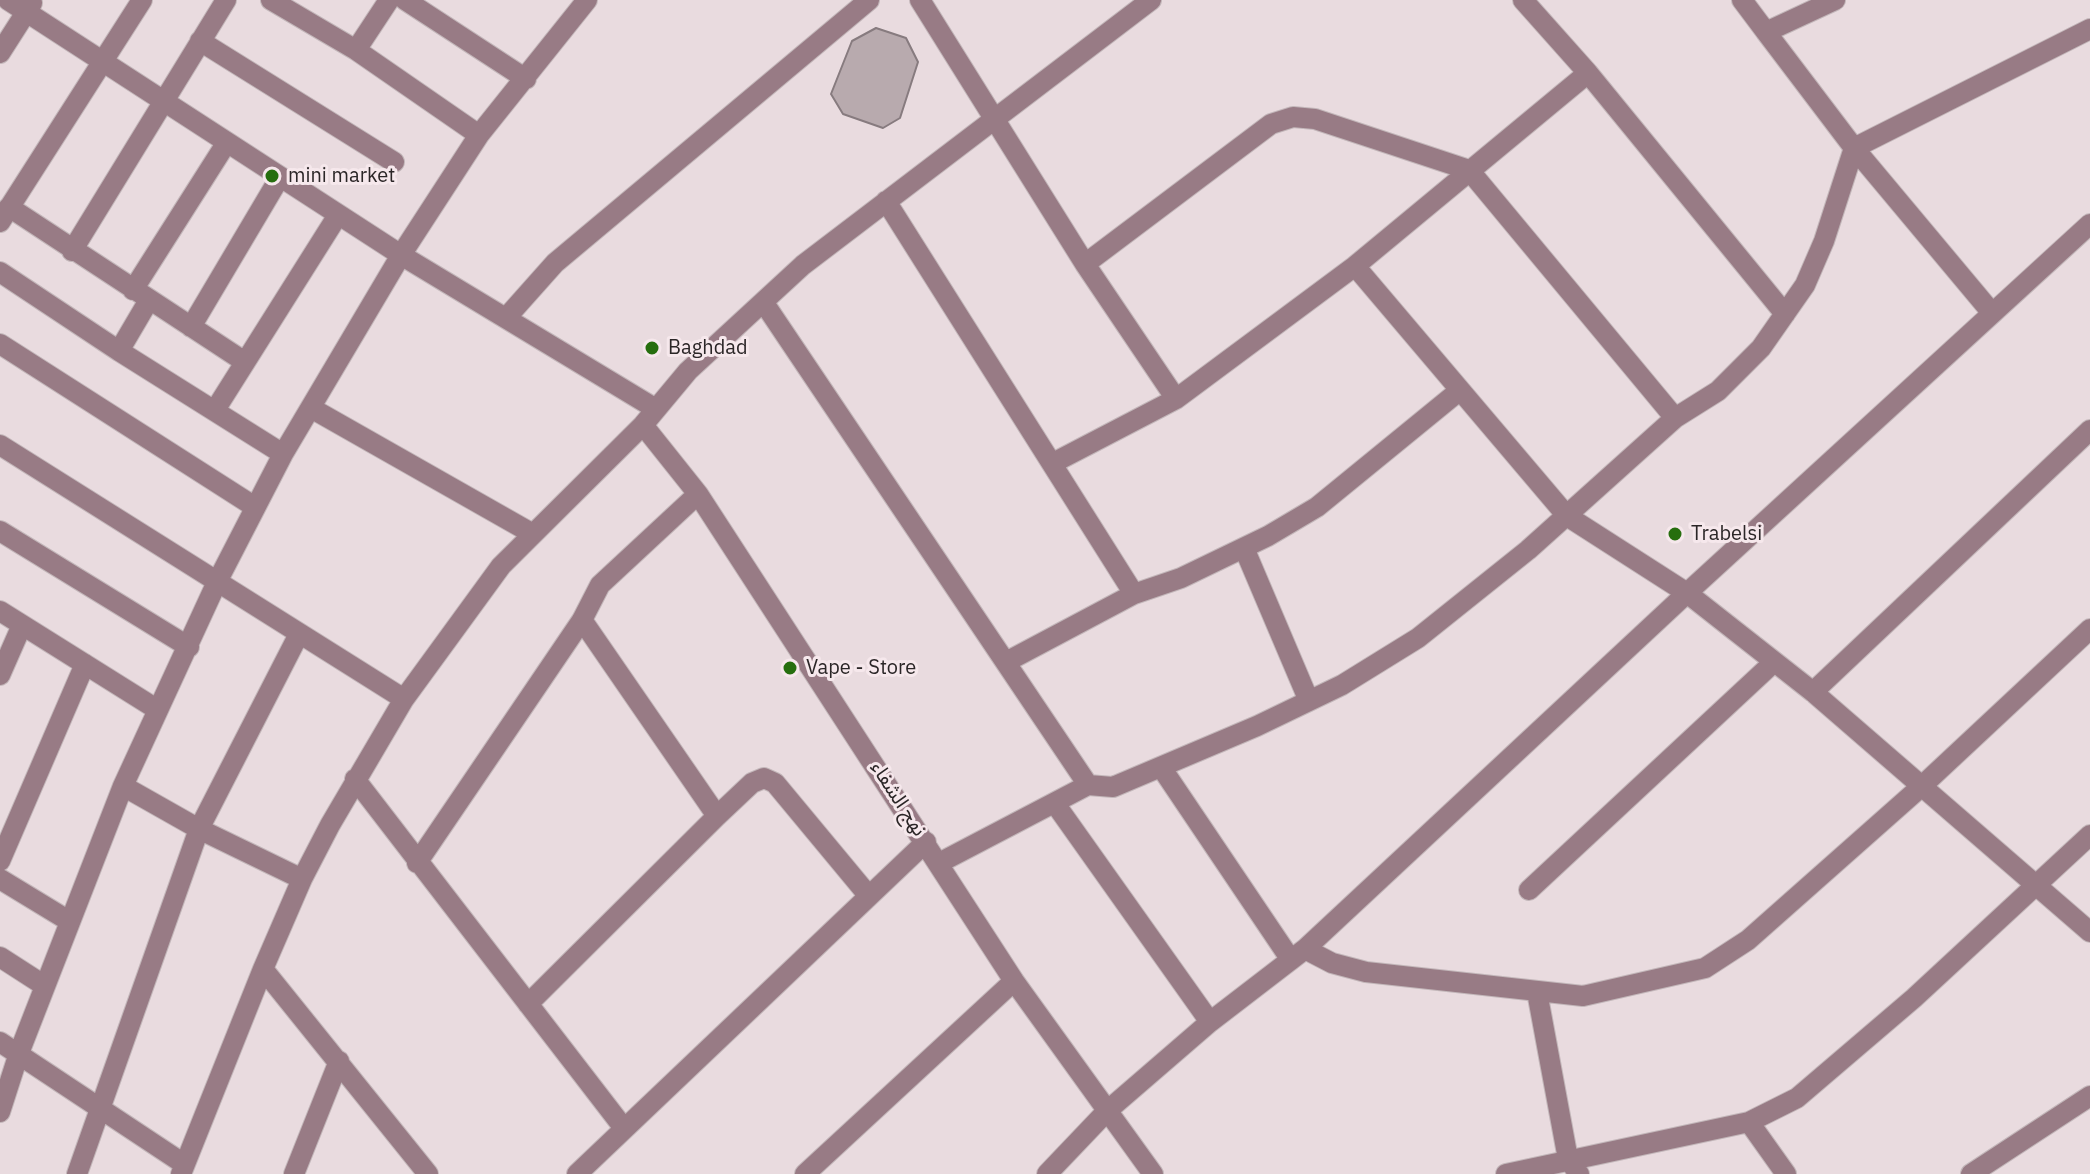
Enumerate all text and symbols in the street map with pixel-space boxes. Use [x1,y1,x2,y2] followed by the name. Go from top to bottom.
[288,164,395,188] place label: mini market
[263,167,281,185] marker: mini market
[668,336,748,360] place label: Baghdad
[643,339,661,357] marker: Baghdad
[1691,522,1762,546] place label: Trabelsi
[1666,525,1684,543] marker: Trabelsi
[806,656,916,680] place label: Vape - Store
[781,659,799,677] marker: Vape - Store
[865,757,931,841] street label: نهج الشفاء

